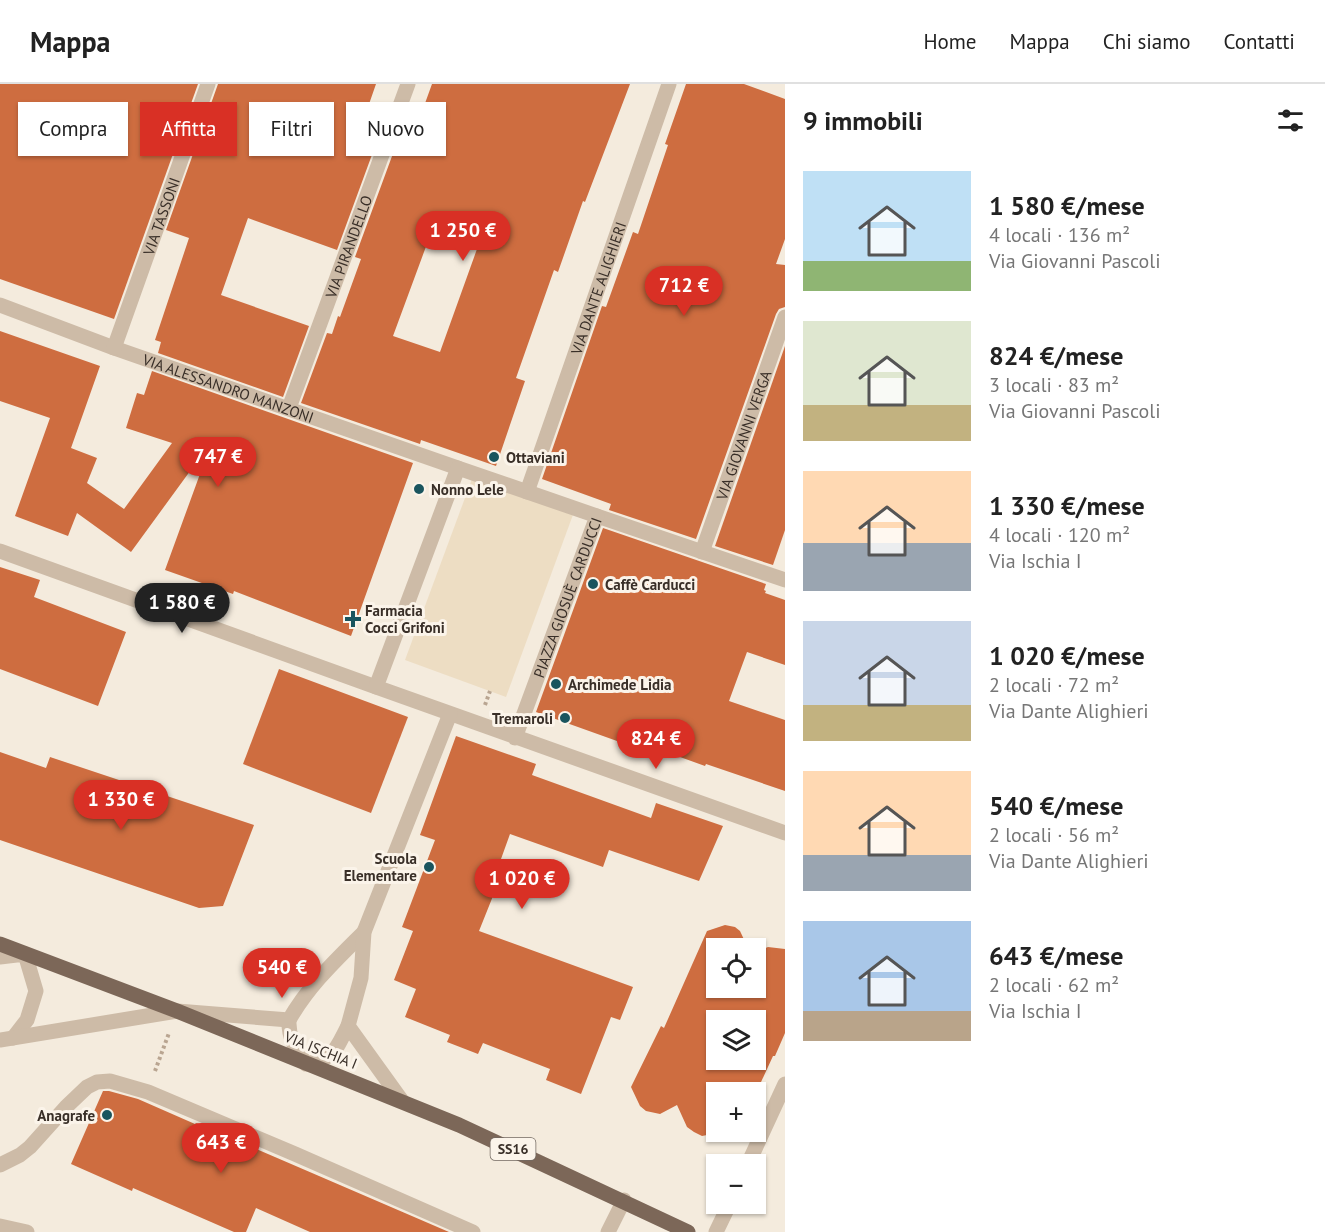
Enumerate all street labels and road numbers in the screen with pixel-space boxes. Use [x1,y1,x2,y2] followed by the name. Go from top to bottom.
[138,175,184,259] street label: VIA TASSONI
[320,193,376,301] street label: VIA PIRANDELLO
[566,219,630,358] street label: VIA DANTE ALIGHIERI
[139,349,316,426] street label: VIA ALESSANDRO MANZONI
[711,368,775,503] street label: VIA GIOVANNI VERGA
[529,514,605,680] street label: PIAZZA GIOSUÈ CARDUCCI
[281,1026,360,1073] street label: VIA ISCHIA I
[490,1138,536,1160] road number: SS16

